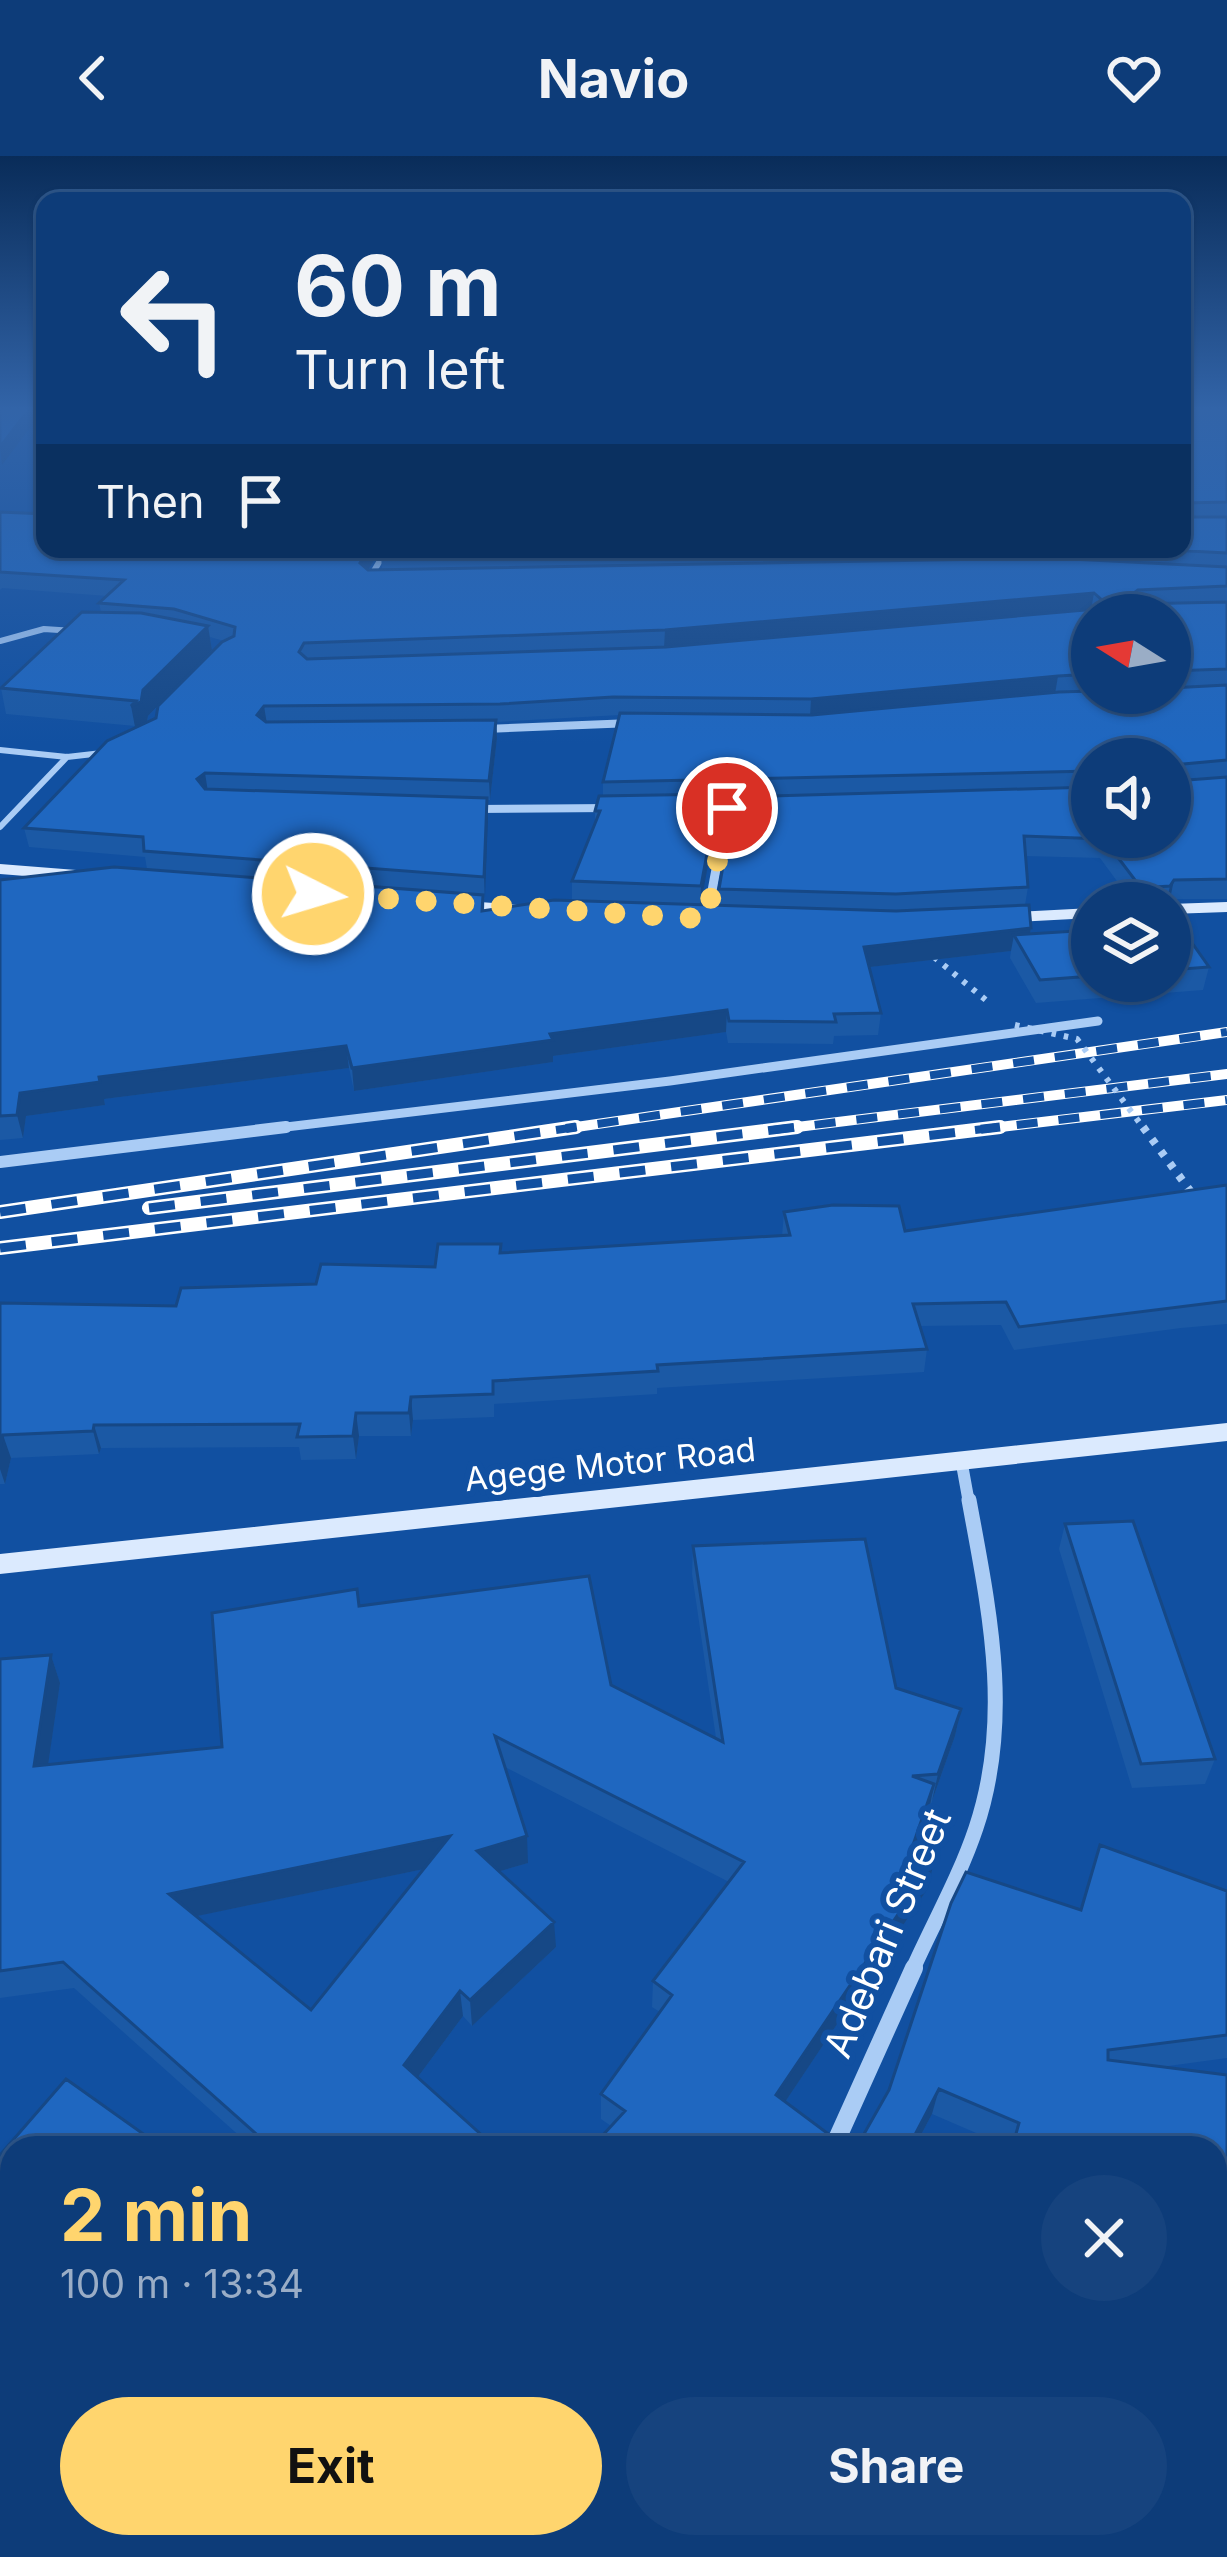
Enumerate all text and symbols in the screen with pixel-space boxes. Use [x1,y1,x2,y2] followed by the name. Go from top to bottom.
[60,45,126,111] icon: back
[1101,45,1167,111] icon: heart
[538,46,689,111] text: Navio
[294,235,502,336] text: 60 m
[96,240,252,396] icon: left
[294,337,505,402] text: Turn left
[228,468,294,534] icon: arrive
[96,474,204,529] text: Then
[1071,594,1191,714] north arrow
[1071,594,1191,1002] map controls
[1071,738,1191,858] button: sound
[676,757,778,859] pin
[694,775,760,841] icon: arrive
[250,831,376,957] position arrow
[1071,882,1191,1002] button: layers
[463,1429,757,1499] street label: Agege Motor Road
[813,1801,960,2064] street label: Adebari Street
[60,2171,252,2258] text: 2 min
[1041,2175,1167,2301] button: close
[60,2260,304,2307] text: 100 m · 13:34
[60,2397,602,2535] button: Exit
[626,2397,1167,2535] button: Share

